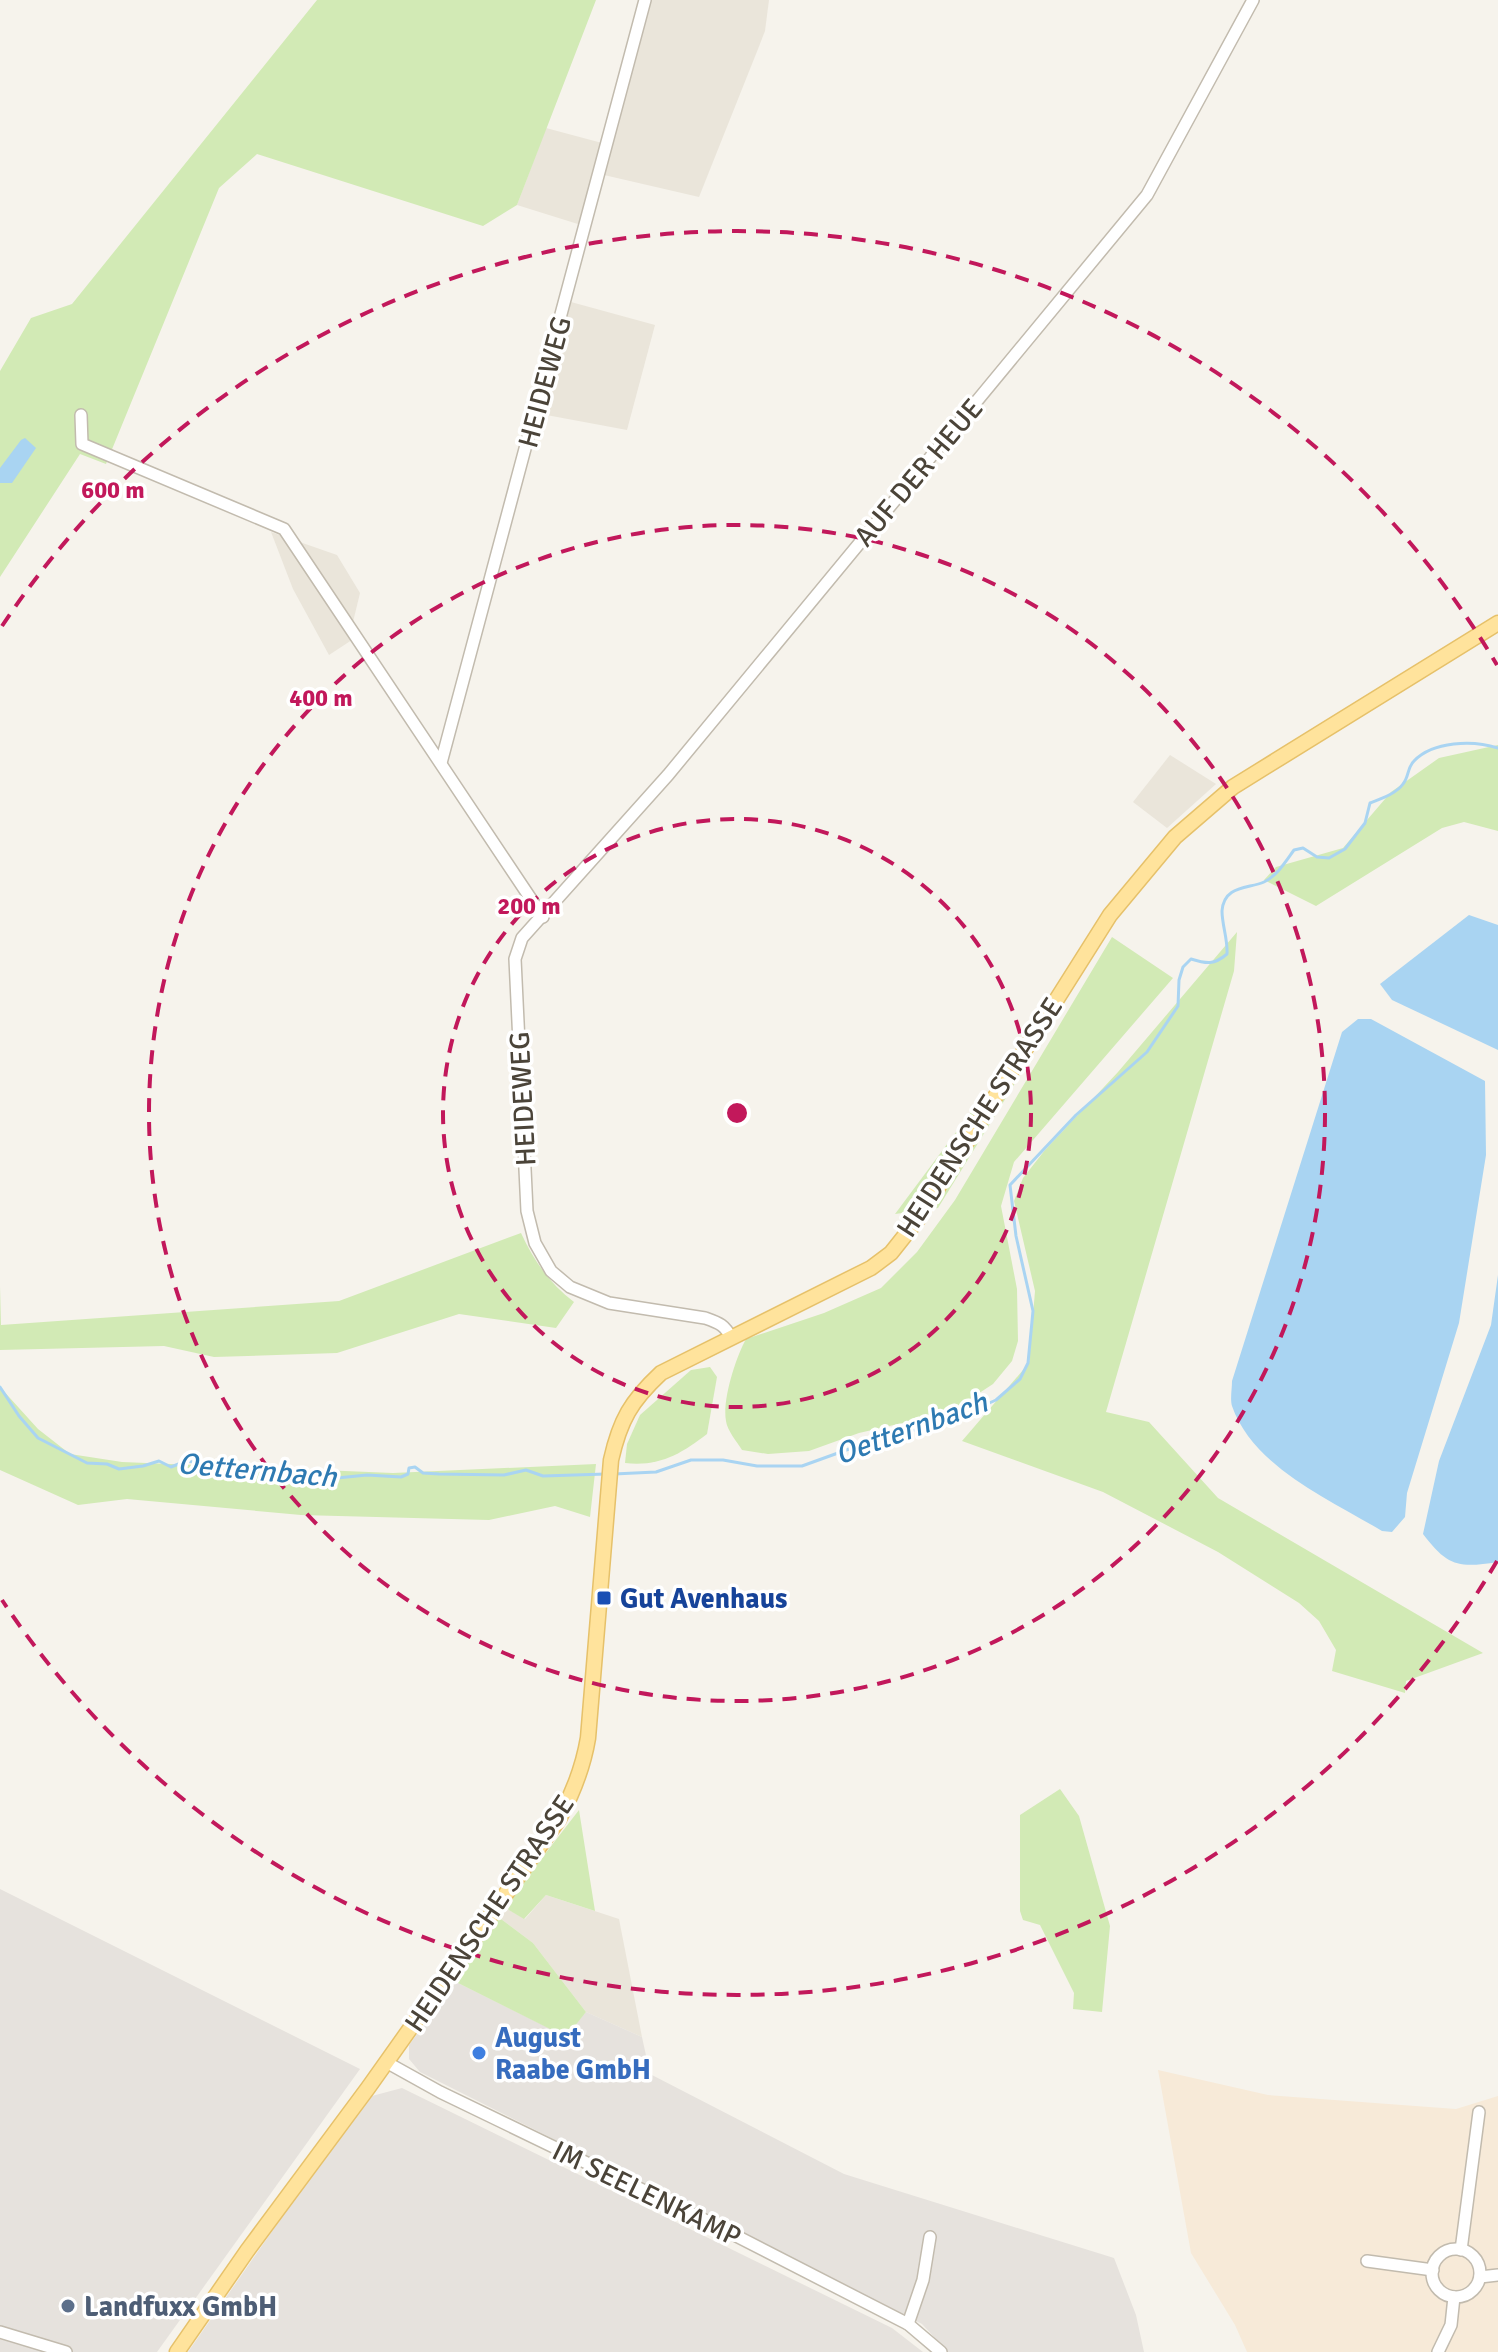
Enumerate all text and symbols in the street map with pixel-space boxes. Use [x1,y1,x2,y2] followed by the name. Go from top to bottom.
[511,313,579,452] street label: HEIDEWEG
[847,392,990,553] street label: AUF DER HEUE
[81,475,145,505] text: 600 m
[289,683,353,713] text: 400 m
[497,891,561,921] text: 200 m
[890,991,1070,1244] street label: HEIDENSCHE STRASSE
[503,1031,543,1167] street label: HEIDEWEG
[723,1099,751,1127] centre of rings
[830,1384,993,1473] water label: Oetternbach
[176,1445,339,1496] water label: Oetternbach
[620,1582,787,1616] place label: Gut Avenhaus
[595,1589,613,1607] marker: Gut Avenhaus
[398,1789,582,2039] street label: HEIDENSCHE STRASSE
[495,2021,651,2087] place label: August Raabe GmbH
[470,2044,488,2062] marker: August Raabe GmbH
[547,2134,746,2254] street label: IM SEELENKAMP
[84,2290,277,2324] place label: Landfuxx GmbH
[59,2297,77,2315] marker: Landfuxx GmbH

